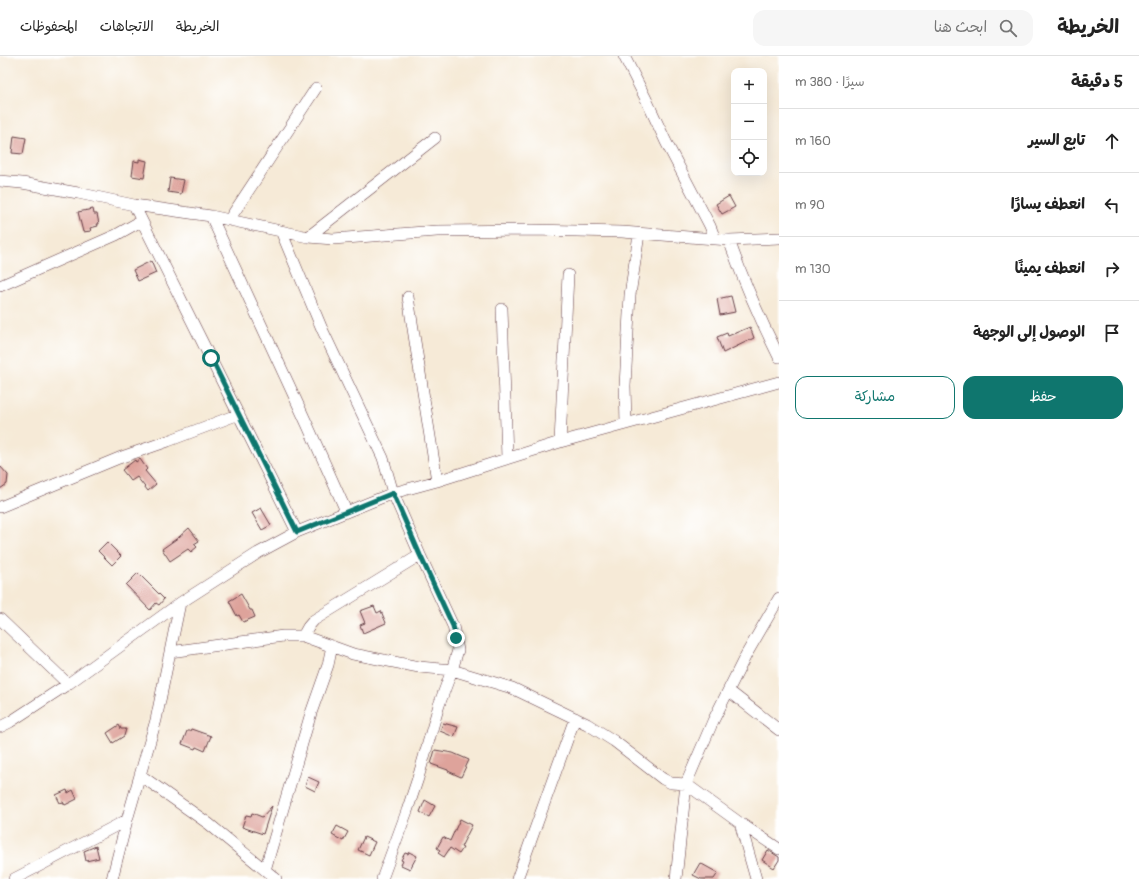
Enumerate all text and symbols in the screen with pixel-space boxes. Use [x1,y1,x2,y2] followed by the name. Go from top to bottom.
[753,10,1033,46] search box
[1057,15,1119,39] text: الخريطة
[997,17,1019,39] icon: search
[20,18,78,35] text: المحفوظات
[100,18,154,35] text: الاتجاهات
[176,18,219,35] text: الخريطة
[934,18,987,37] text: ابحث هنا
[731,68,767,176] map controls
[731,68,767,104] button: +
[1071,71,1123,92] text: 5 دقيقة
[795,74,865,90] text: سيرًا · 380 m
[731,104,767,140] button: −
[1101,130,1123,152] icon: ahead
[1028,131,1085,150] text: تابع السير
[795,133,831,149] text: 160 m
[731,140,767,176] button: locate
[1101,194,1123,216] icon: left
[1011,195,1085,214] text: انعطف يسارًا
[795,197,825,213] text: 90 m
[1101,258,1123,280] icon: right
[1015,259,1085,278] text: انعطف يمينًا
[795,261,831,277] text: 130 m
[1101,322,1123,344] icon: arrive
[973,323,1085,342] text: الوصول إلى الوجهة
[202,349,220,367] route start
[795,376,955,419] button: مشاركة
[963,376,1123,419] button: حفظ
[447,629,465,647] route end

